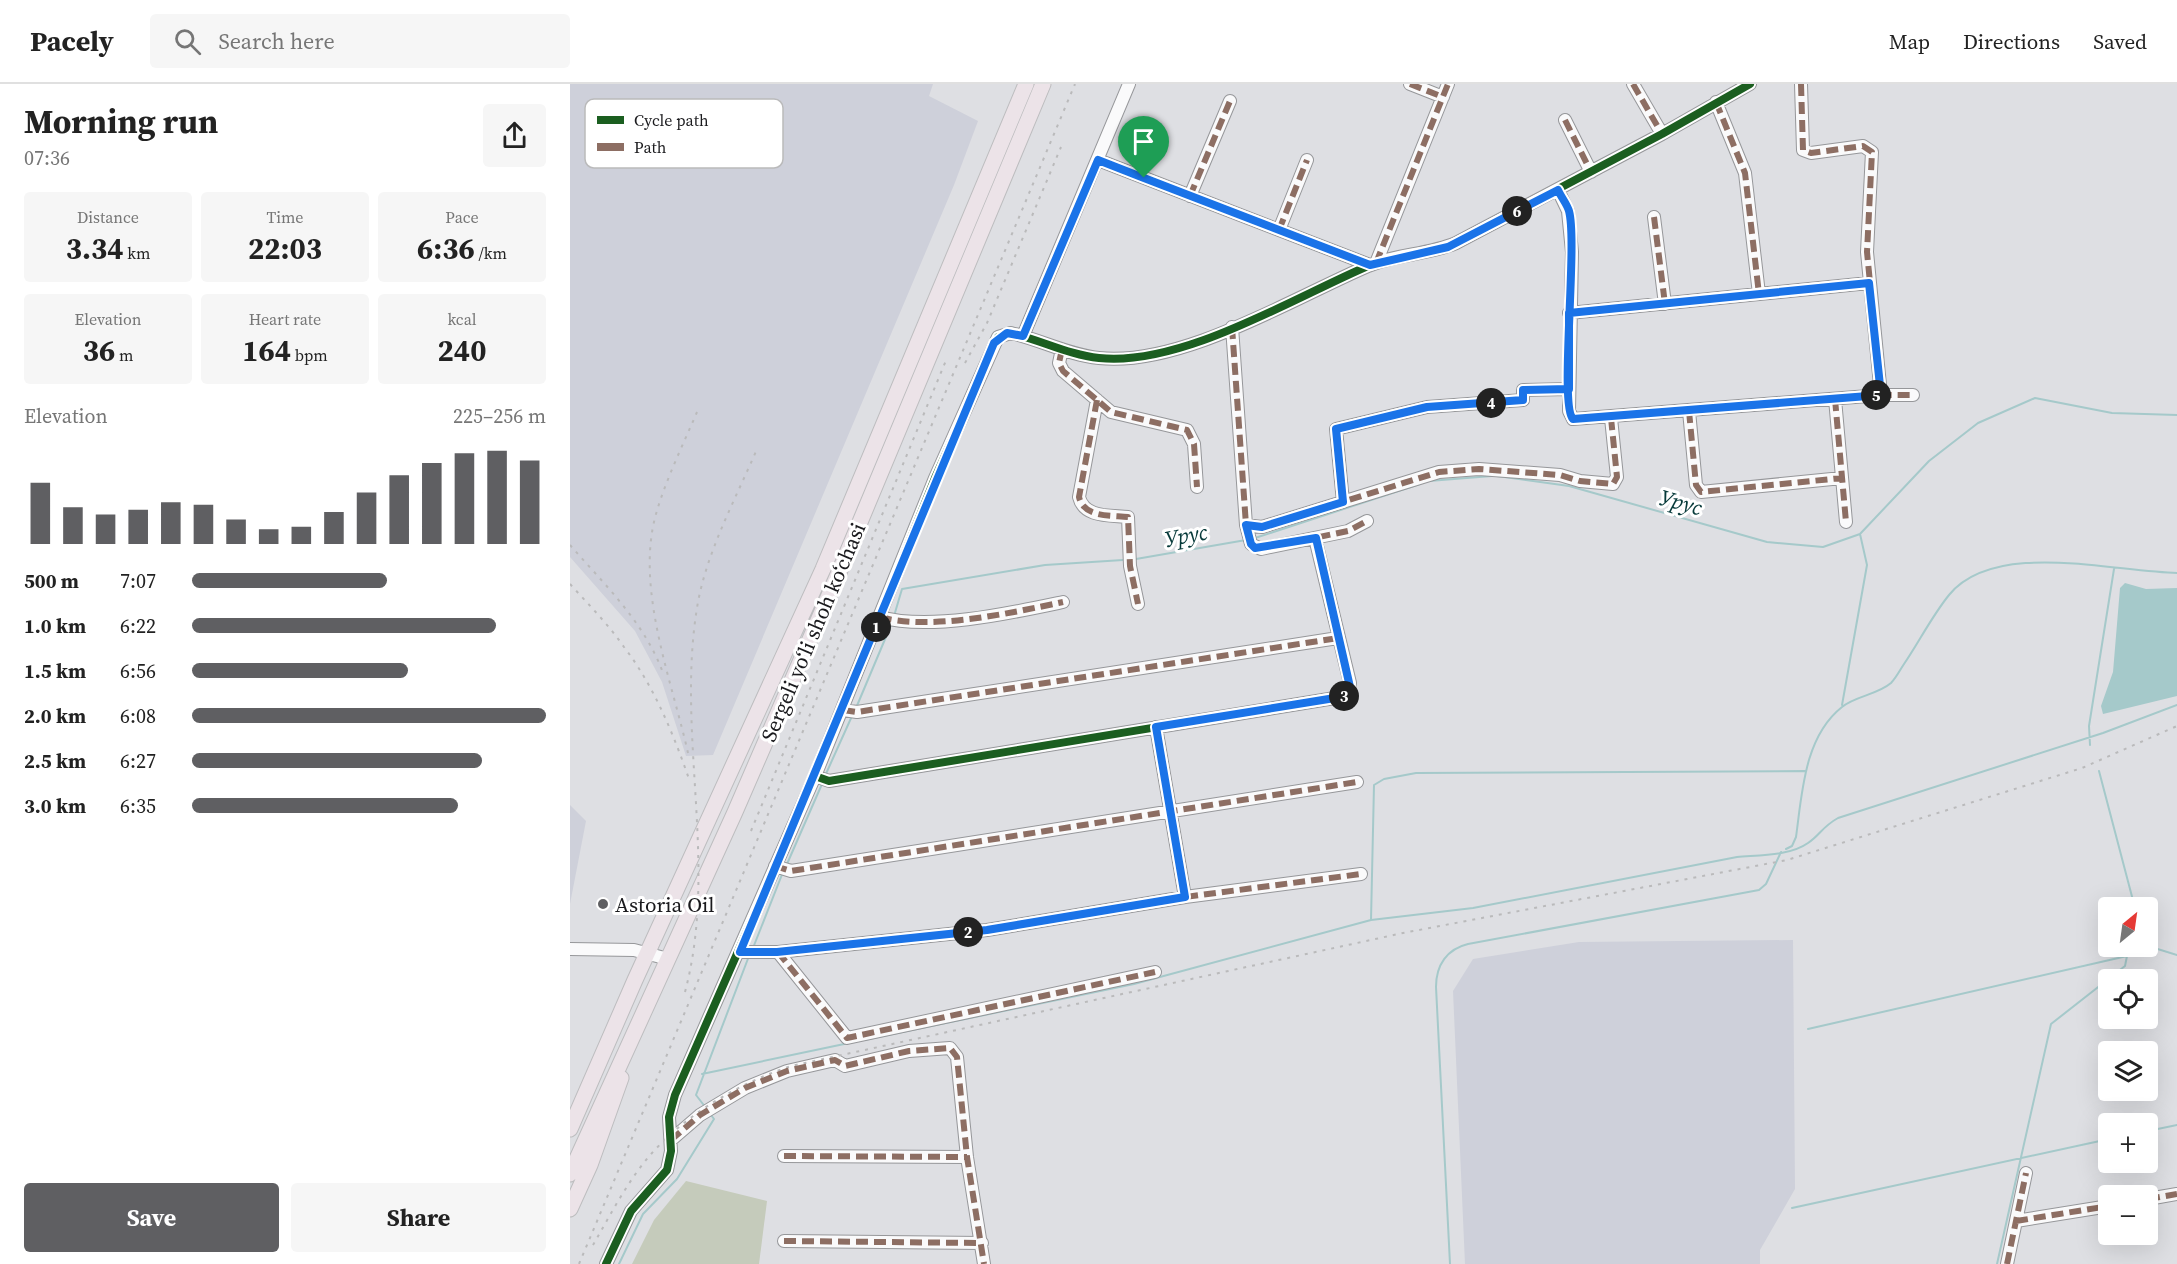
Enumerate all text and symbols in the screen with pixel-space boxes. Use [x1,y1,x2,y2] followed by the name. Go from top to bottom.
[150,14,570,68] search box
[30,22,114,60] text: Pacely
[171,25,204,58] icon: search
[219,26,335,56] text: Search here
[1889,27,1930,56] text: Map
[1963,27,2060,56] text: Directions
[2093,27,2147,56] text: Saved
[24,99,218,144] text: Morning run
[585,99,783,168] legend
[483,104,546,167] button: share
[634,109,709,131] text: Cycle path
[1118,116,1169,178] pin
[1127,125,1160,158] icon: arrive
[634,136,667,158] text: Path
[24,144,70,172] text: 07:36
[1502,196,1532,226] pin: 6
[1513,200,1521,222] text: 6
[77,206,139,228] text: Distance
[266,206,304,228] text: Time
[445,206,479,228] text: Pace
[66,228,123,269] text: 3.34
[248,228,322,269] text: 22:03
[417,228,475,269] text: 6:36
[123,242,150,264] text: km
[475,242,507,264] text: /km
[75,308,141,330] text: Elevation
[249,308,321,330] text: Heart rate
[447,308,477,330] text: kcal
[83,330,115,371] text: 36
[242,330,291,371] text: 164
[438,330,486,371] text: 240
[115,344,133,366] text: m
[291,344,328,366] text: bpm
[1861,380,1891,410] pin: 5
[1872,384,1880,406] text: 5
[1476,388,1506,418] pin: 4
[1487,392,1495,414] text: 4
[24,402,108,430] text: Elevation
[453,402,546,430] text: 225–256 m
[1656,482,1706,522] water label: Урус
[1162,516,1210,554] water label: Урус
[754,518,872,746] street label: Sergeli yo‘li shoh ko‘chasi
[24,567,79,595] text: 500 m
[120,567,156,595] text: 7:07
[24,612,86,640] text: 1.0 km
[120,612,156,640] text: 6:22
[861,612,891,642] pin: 1
[872,616,880,638] text: 1
[24,657,86,685] text: 1.5 km
[120,657,156,685] text: 6:56
[1329,681,1359,711] pin: 3
[1340,685,1348,707] text: 3
[24,702,86,730] text: 2.0 km
[120,702,156,730] text: 6:08
[24,747,86,775] text: 2.5 km
[120,747,156,775] text: 6:27
[24,792,86,820] text: 3.0 km
[120,792,156,820] text: 6:35
[615,890,715,919] place label: Astoria Oil
[596,897,610,911] marker: Astoria Oil
[2098,897,2158,957] north arrow
[2098,897,2158,1245] map controls
[953,917,983,947] pin: 2
[964,921,972,943] text: 2
[2098,969,2158,1029] button: locate
[2098,1041,2158,1101] button: layers
[2098,1113,2158,1173] button: +
[24,1183,279,1252] button: Save
[291,1183,546,1252] button: Share
[2098,1185,2158,1245] button: −

